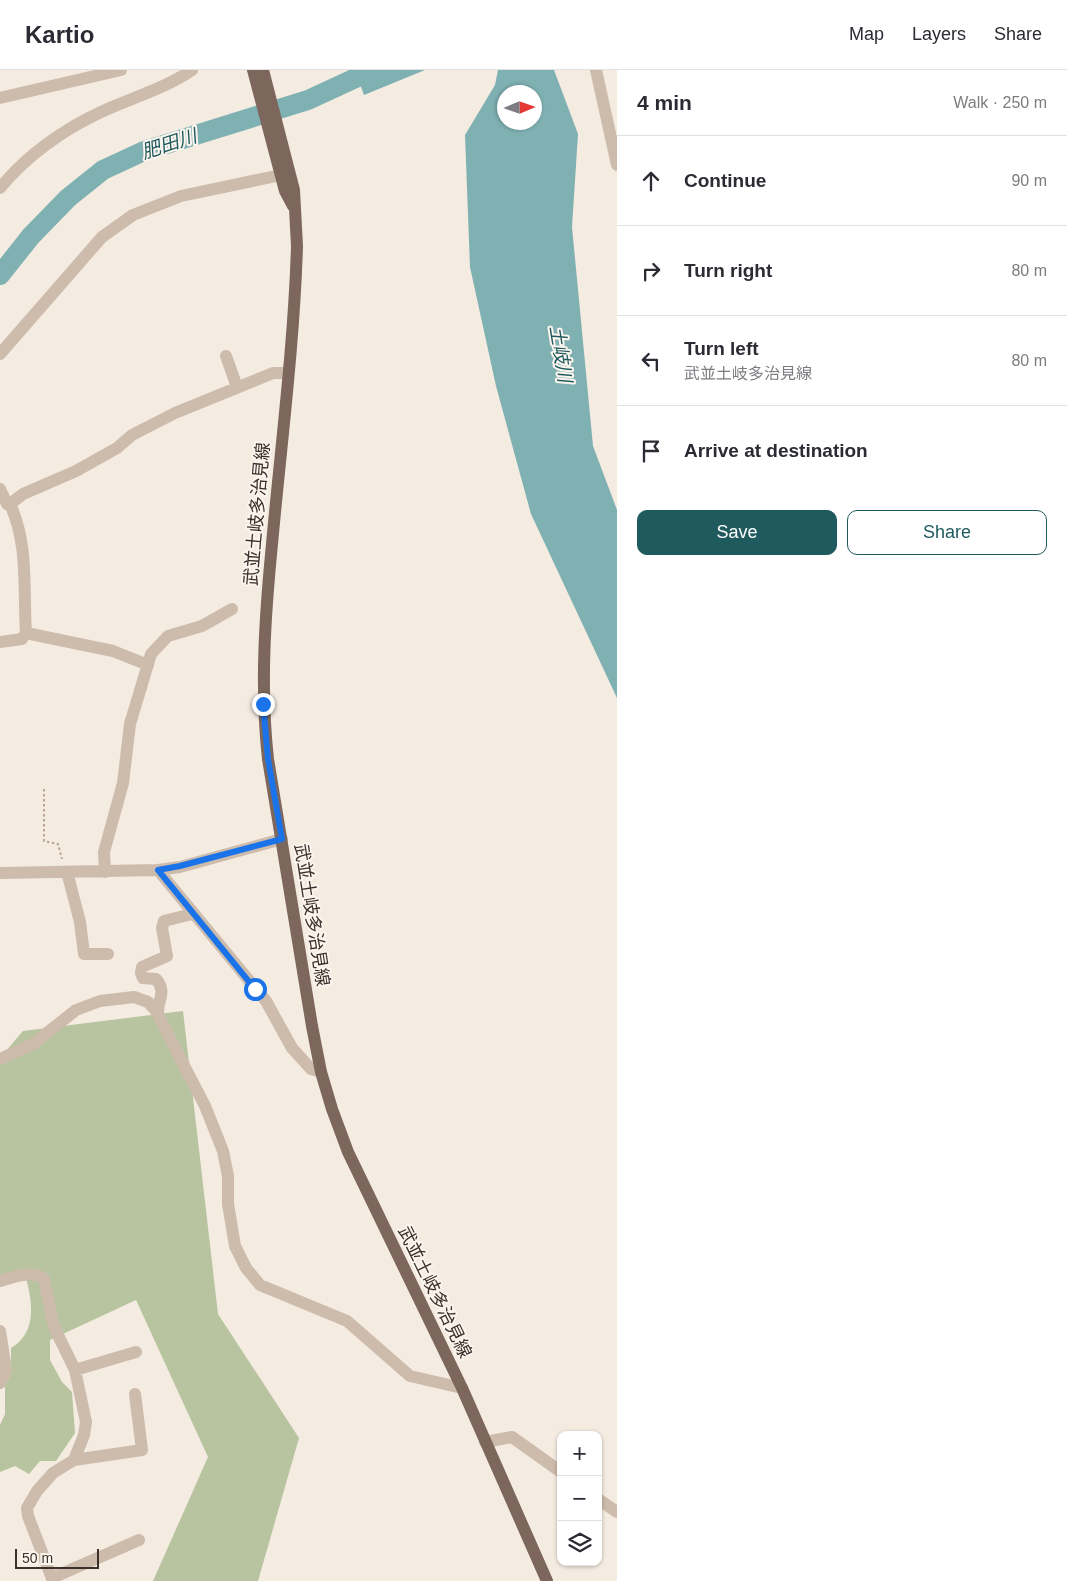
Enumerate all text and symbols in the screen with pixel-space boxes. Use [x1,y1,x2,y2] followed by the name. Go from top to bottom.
[25,21,94,48] text: Kartio
[849,24,884,44] text: Map
[912,24,966,44] text: Layers
[994,24,1042,44] text: Share
[497,85,542,130] north arrow
[637,91,692,114] text: 4 min
[953,94,1047,111] text: Walk · 250 m
[139,125,201,163] water label: 肥田川
[637,167,665,195] icon: ahead
[684,170,766,191] text: Continue
[1011,172,1047,189] text: 90 m
[637,257,665,285] icon: right
[684,260,772,281] text: Turn right
[1011,262,1047,279] text: 80 m
[546,324,576,386] water label: 土岐川
[684,338,759,359] text: Turn left
[637,347,665,375] icon: left
[1011,352,1047,369] text: 80 m
[684,365,812,382] text: 武並土岐多治見線
[637,437,665,465] icon: arrive
[684,440,868,461] text: Arrive at destination
[241,441,273,587] street label: 武並土岐多治見線
[637,510,837,555] button: Save
[847,510,1047,555] button: Share
[252,693,275,716] route end
[291,842,333,988] street label: 武並土岐多治見線
[244,978,267,1001] route start
[394,1223,476,1361] street label: 武並土岐多治見線
[557,1431,602,1566] map controls
[557,1431,602,1476] button: +
[557,1476,602,1521] button: −
[557,1521,602,1566] button: layers
[15,1546,99,1569] scale bar
[22,1550,53,1566] text: 50 m

